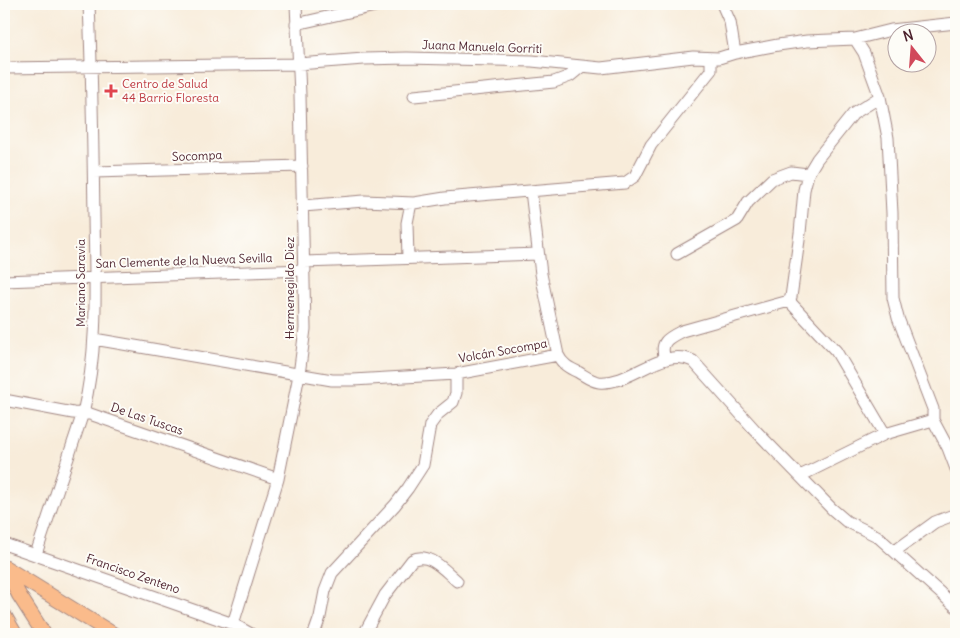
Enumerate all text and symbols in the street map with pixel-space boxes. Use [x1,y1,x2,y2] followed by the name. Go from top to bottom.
[888,22,938,72] north arrow
[901,26,915,46] text: N
[422,37,542,56] street label: Juana Manuela Gorriti
[122,76,219,105] place label: Centro de Salud 44 Barrio Floresta
[104,84,118,98] marker: Centro de Salud 44 Barrio Floresta
[172,147,223,164] street label: Socompa
[282,237,297,339] street label: Hermenegildo Diez
[73,239,88,327] street label: Mariano Saravia
[95,250,273,271] street label: San Clemente de la Nueva Sevilla
[458,335,548,366] street label: Volcán Socompa
[109,399,185,438] street label: De Las Tuscas
[84,550,182,597] street label: Francisco Zenteno

